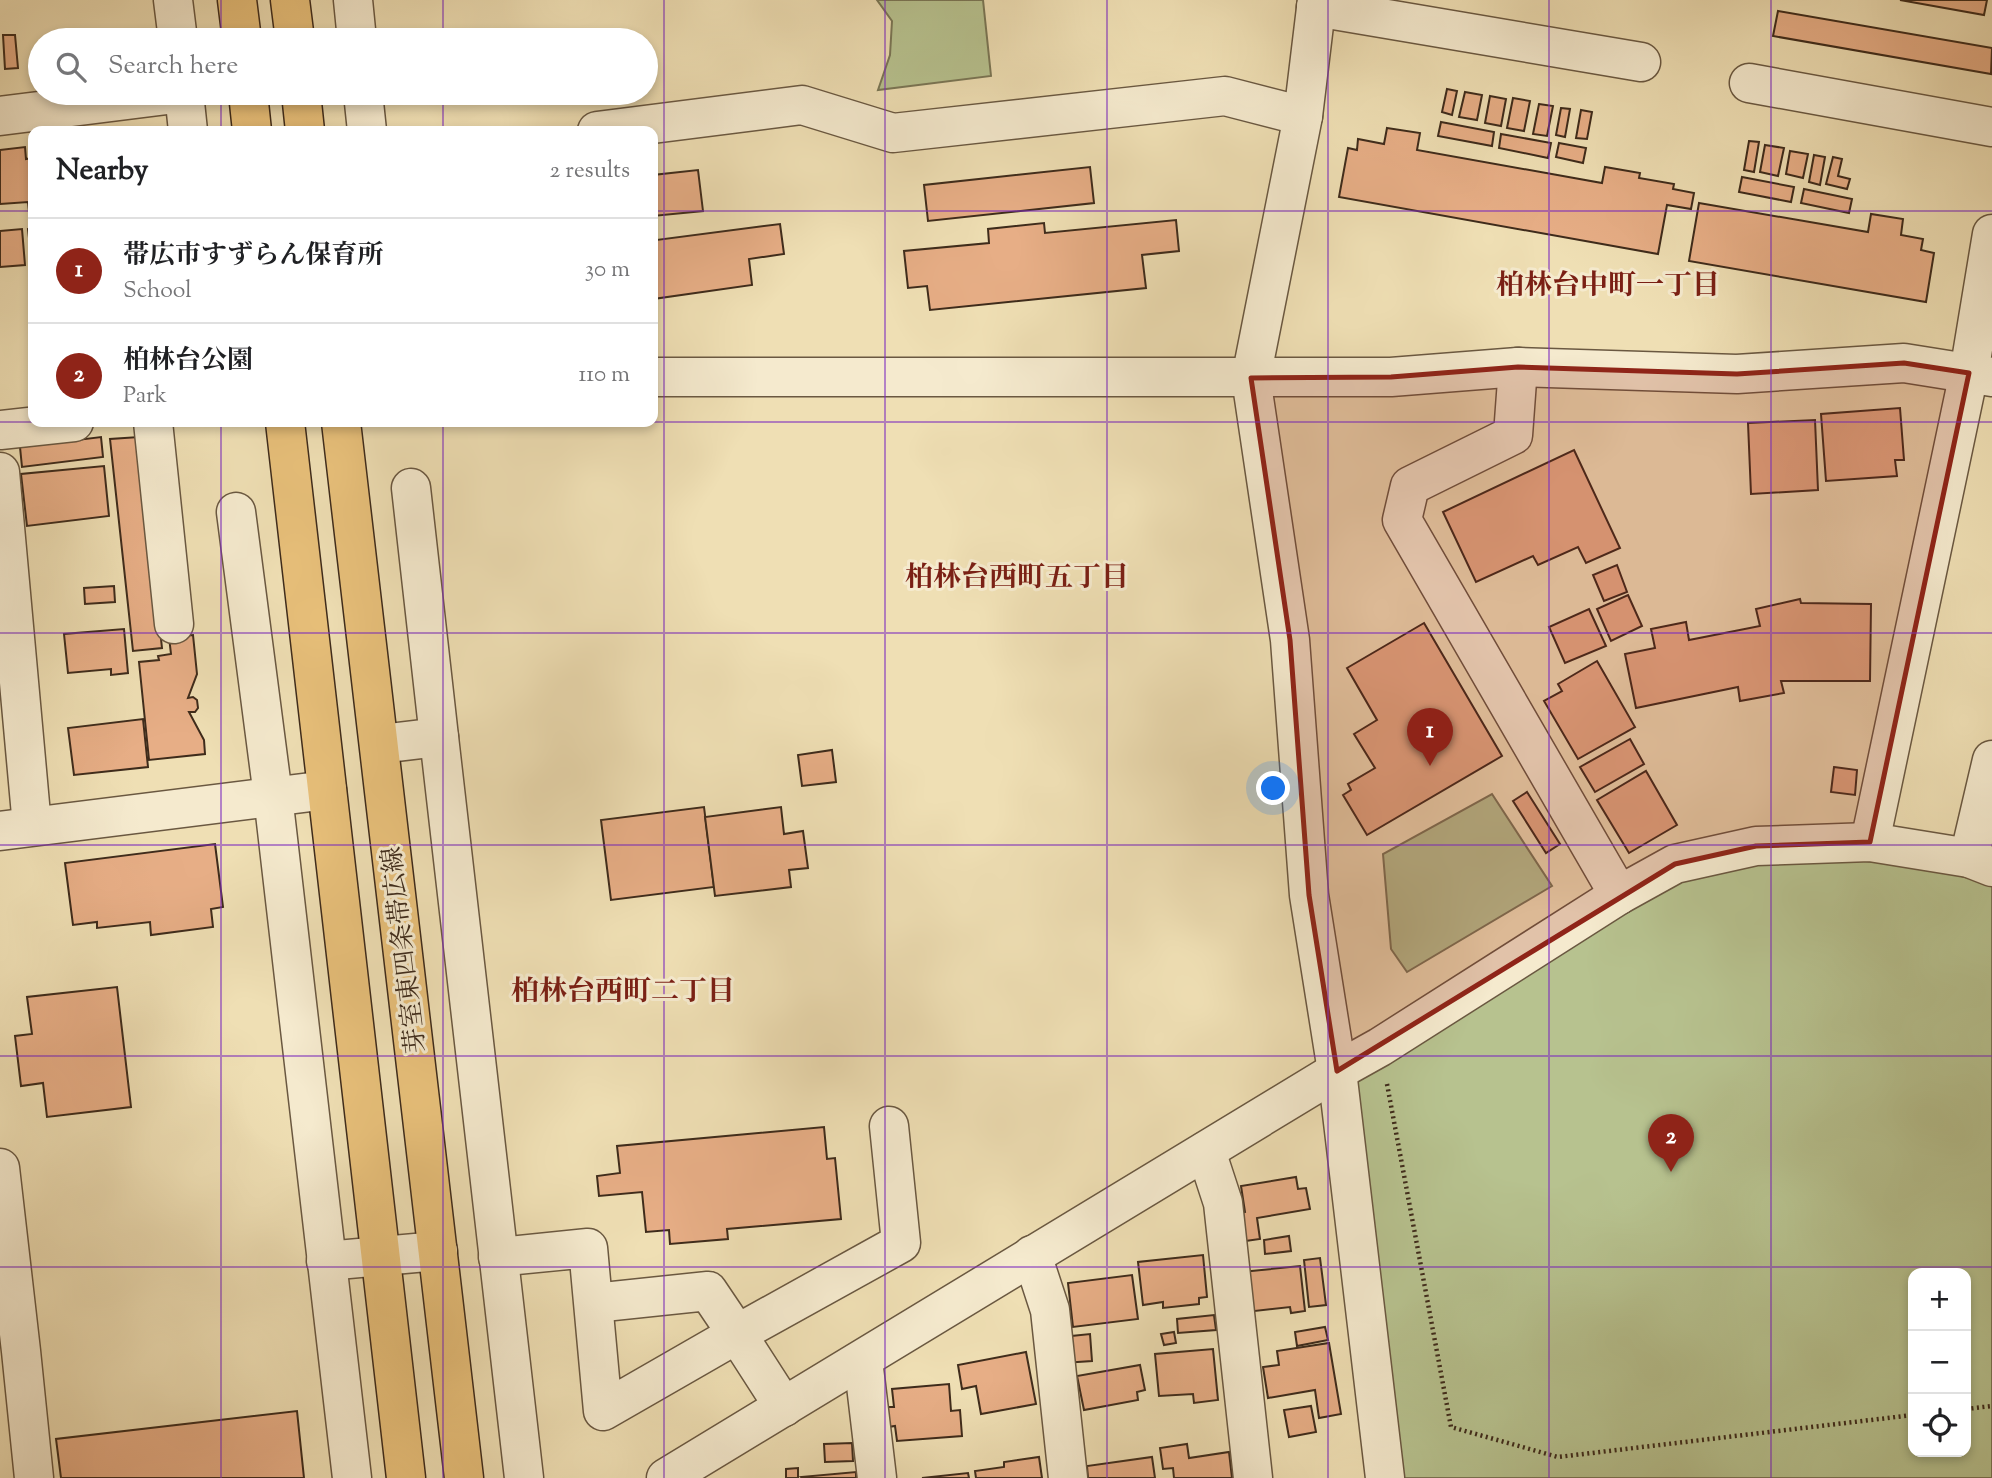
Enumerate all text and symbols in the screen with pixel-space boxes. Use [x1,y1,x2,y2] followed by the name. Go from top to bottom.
[28,28,658,105] search box
[52,48,90,86] icon: search
[108,48,238,85] text: Search here
[56,150,148,193] text: Nearby
[550,155,630,188] text: 2 results
[123,238,383,275] text: 帯広市すずらん保育所
[75,254,83,287] text: 1
[585,254,630,287] text: 30 m
[1496,267,1720,307] district label: 柏林台中町一丁目
[123,275,192,308] text: School
[123,343,253,380] text: 柏林台公園
[74,359,84,392] text: 2
[579,359,630,392] text: 110 m
[123,380,167,413] text: Park
[905,559,1129,599] district label: 柏林台西町五丁目
[1407,708,1453,766] pin: 1
[1256,771,1290,805] your location
[374,844,437,1055] street label: 芽室東四条帯広線
[511,973,735,1013] district label: 柏林台西町二丁目
[1648,1114,1694,1172] pin: 2
[1908,1268,1971,1457] map controls
[1908,1268,1971,1331] button: +
[1908,1331,1971,1394] button: −
[1908,1394,1971,1457] button: locate

